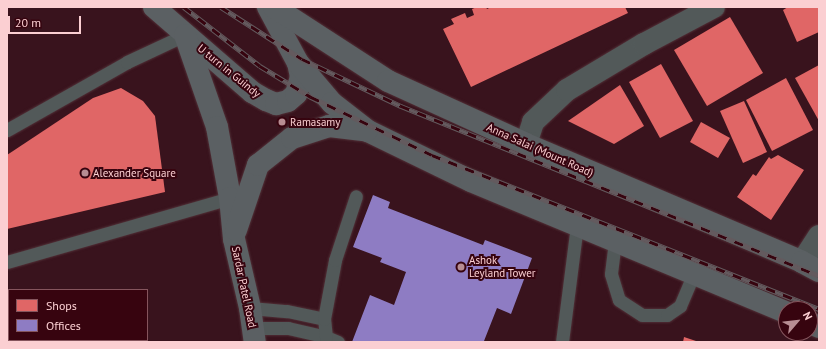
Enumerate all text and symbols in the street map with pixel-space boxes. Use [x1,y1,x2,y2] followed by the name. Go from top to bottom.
[10,8,83,34] scale bar
[15,15,41,30] text: 20 m
[195,42,263,100] street label: U turn in Guindy
[290,115,340,129] place label: Ramasamy
[277,117,287,127] marker: Ramasamy
[485,121,595,179] street label: Anna Salai (Mount Road)
[93,166,176,180] place label: Alexander Square
[80,168,90,178] marker: Alexander Square
[229,245,259,329] street label: Sardar Patel Road
[469,254,536,280] place label: Ashok Leyland Tower
[456,262,466,272] marker: Ashok Leyland Tower
[8,289,148,341] legend
[46,298,77,313] text: Shops
[778,301,818,341] north arrow
[800,309,816,322] text: N
[46,318,81,333] text: Offices

